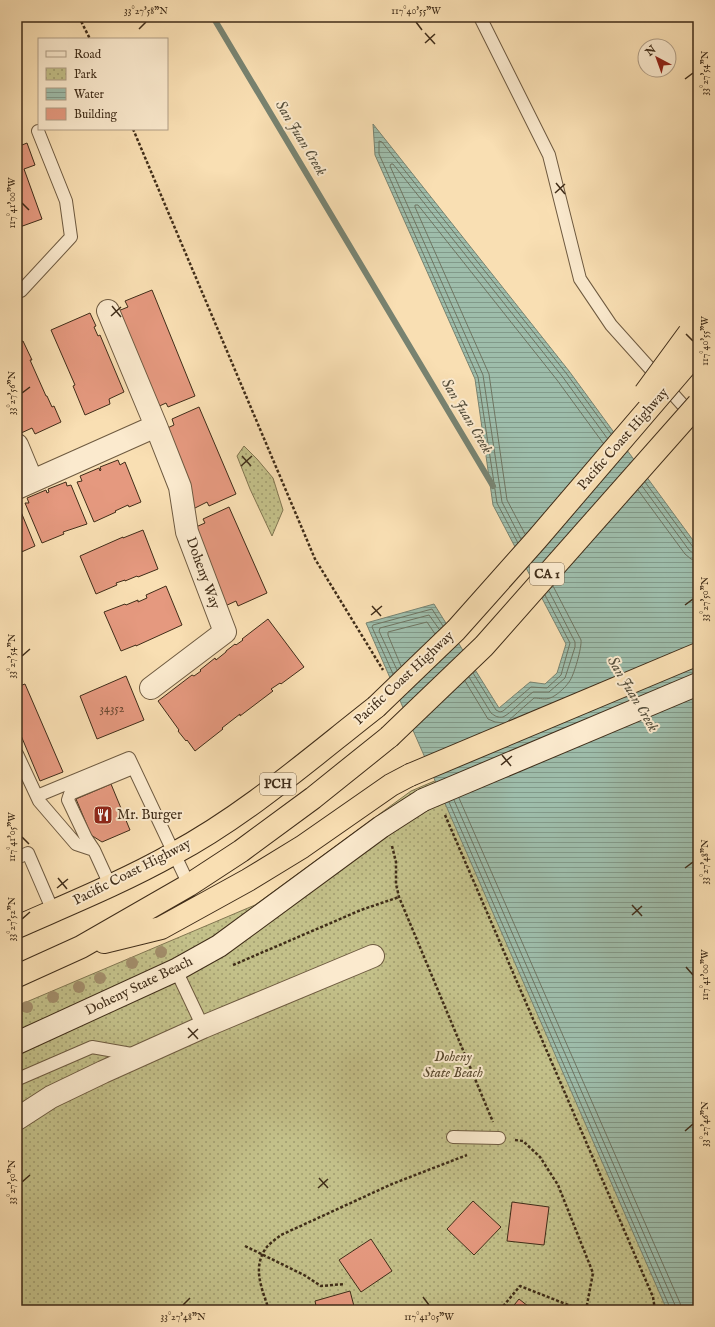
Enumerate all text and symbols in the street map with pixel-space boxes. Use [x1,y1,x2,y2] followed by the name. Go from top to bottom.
[124,5,168,18] text: 33°27'58"N
[391,5,441,18] text: 117°40'55"W
[38,38,168,130] legend
[637,38,677,78] north arrow
[642,42,660,60] text: N
[74,47,102,62] text: Road
[699,50,712,95] text: 33°27'54"N
[74,67,97,82] text: Park
[74,87,105,102] text: Water
[271,97,331,179] water label: San Juan Creek
[74,107,118,122] text: Building
[6,177,19,229] text: 117°41'00"W
[699,316,712,366] text: 117°40'55"W
[6,371,19,415] text: 33°27'56"N
[437,375,497,457] water label: San Juan Creek
[574,384,673,494] street label: Pacific Coast Highway
[182,535,224,611] street label: Doheny Way
[530,563,564,585] road number: CA 1
[699,576,712,621] text: 33°27'50"N
[350,627,458,729] street label: Pacific Coast Highway
[6,633,19,678] text: 33°27'54"N
[603,653,663,735] water label: San Juan Creek
[100,701,125,716] house number: 34352
[260,773,296,795] road number: PCH
[92,804,114,826] restaurant icon: Mr. Burger
[117,806,182,824] place label: Mr. Burger
[6,812,19,862] text: 117°41'05"W
[70,834,194,910] street label: Pacific Coast Highway
[699,839,712,885] text: 33°27'48"N
[6,896,19,941] text: 33°27'52"N
[699,949,712,1001] text: 117°41'00"W
[82,952,196,1020] street label: Doheny State Beach
[423,1048,483,1082] park label: Doheny State Beach
[699,1101,712,1147] text: 33°27'46"N
[6,1159,19,1204] text: 33°27'50"N
[160,1311,206,1324] text: 33°27'48"N
[404,1311,454,1324] text: 117°41'05"W

